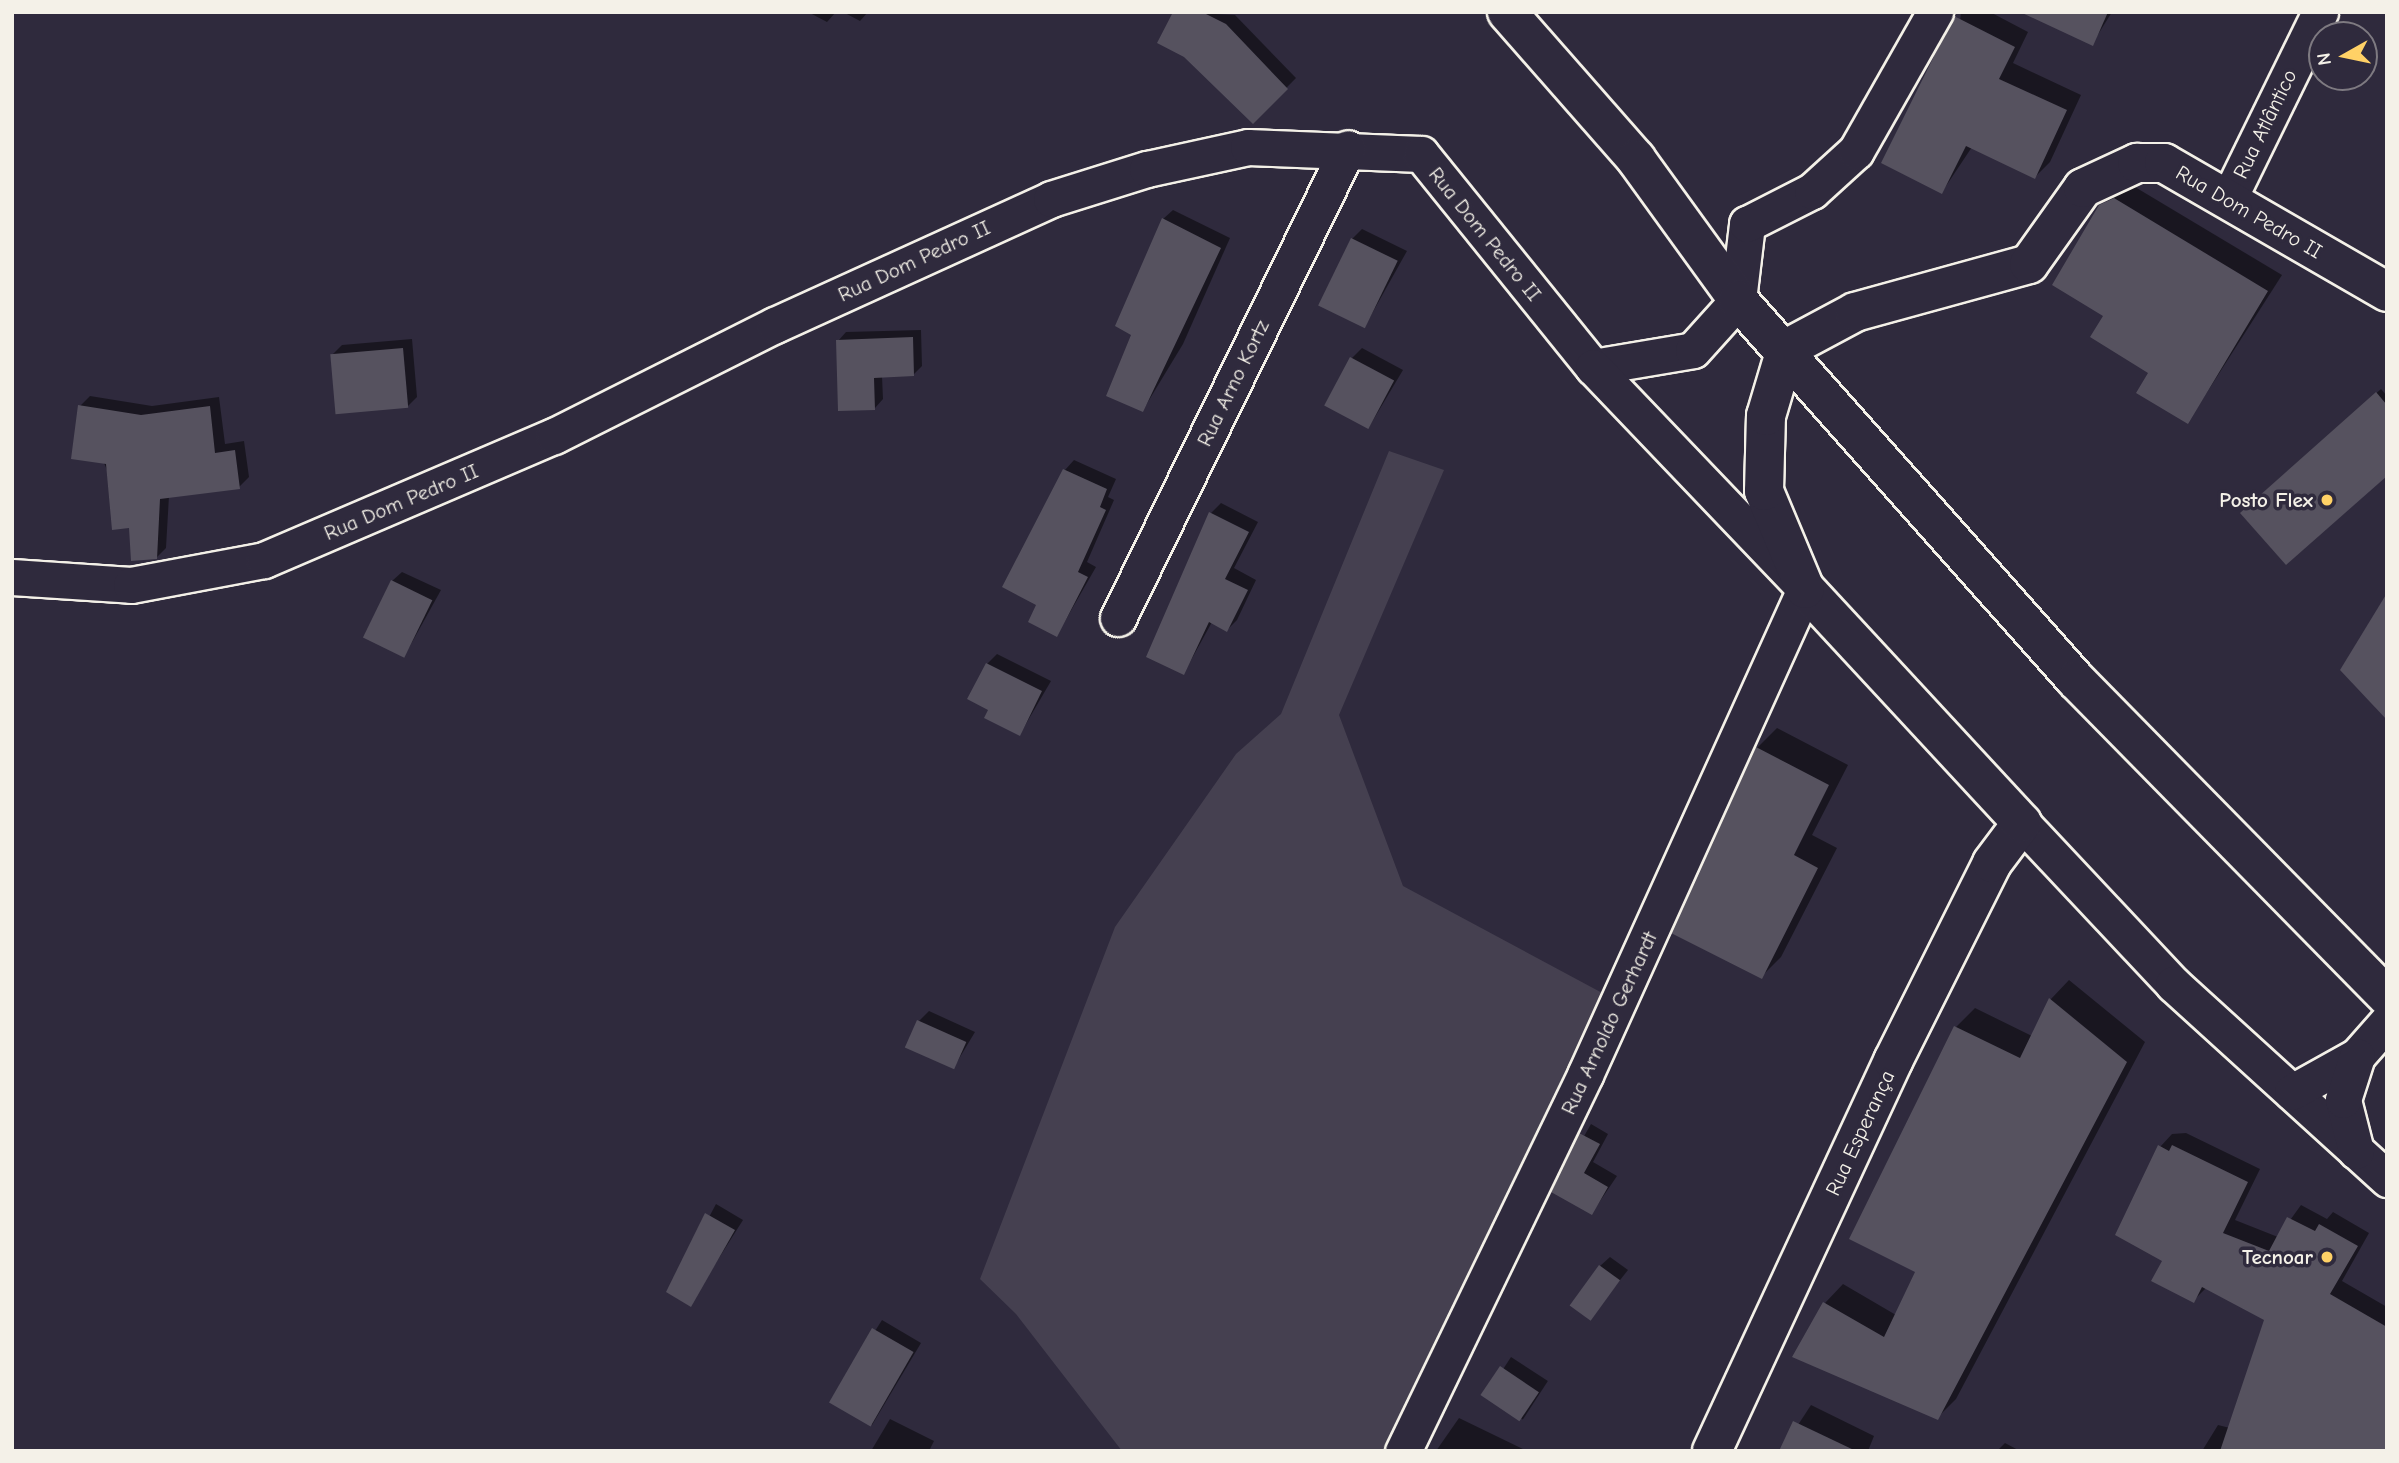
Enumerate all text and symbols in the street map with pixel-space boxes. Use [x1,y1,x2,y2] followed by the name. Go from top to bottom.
[2308,21,2378,91] north arrow
[2312,51,2336,67] text: N
[2228,65,2302,183] street label: Rua Atlântico
[2171,160,2327,264] street label: Rua Dom Pedro II
[1423,162,1547,306] street label: Rua Dom Pedro II
[834,215,994,307] street label: Rua Dom Pedro II
[1191,316,1275,450] street label: Rua Arno Kortz
[320,458,482,546] street label: Rua Dom Pedro II
[2219,487,2313,513] place label: Posto Flex
[2319,492,2335,508] marker: Posto Flex
[1556,927,1662,1119] street label: Rua Arnoldo Gerhardt
[1820,1066,1900,1200] street label: Rua Esperança
[2242,1244,2313,1270] place label: Tecnoar
[2319,1249,2335,1265] marker: Tecnoar

